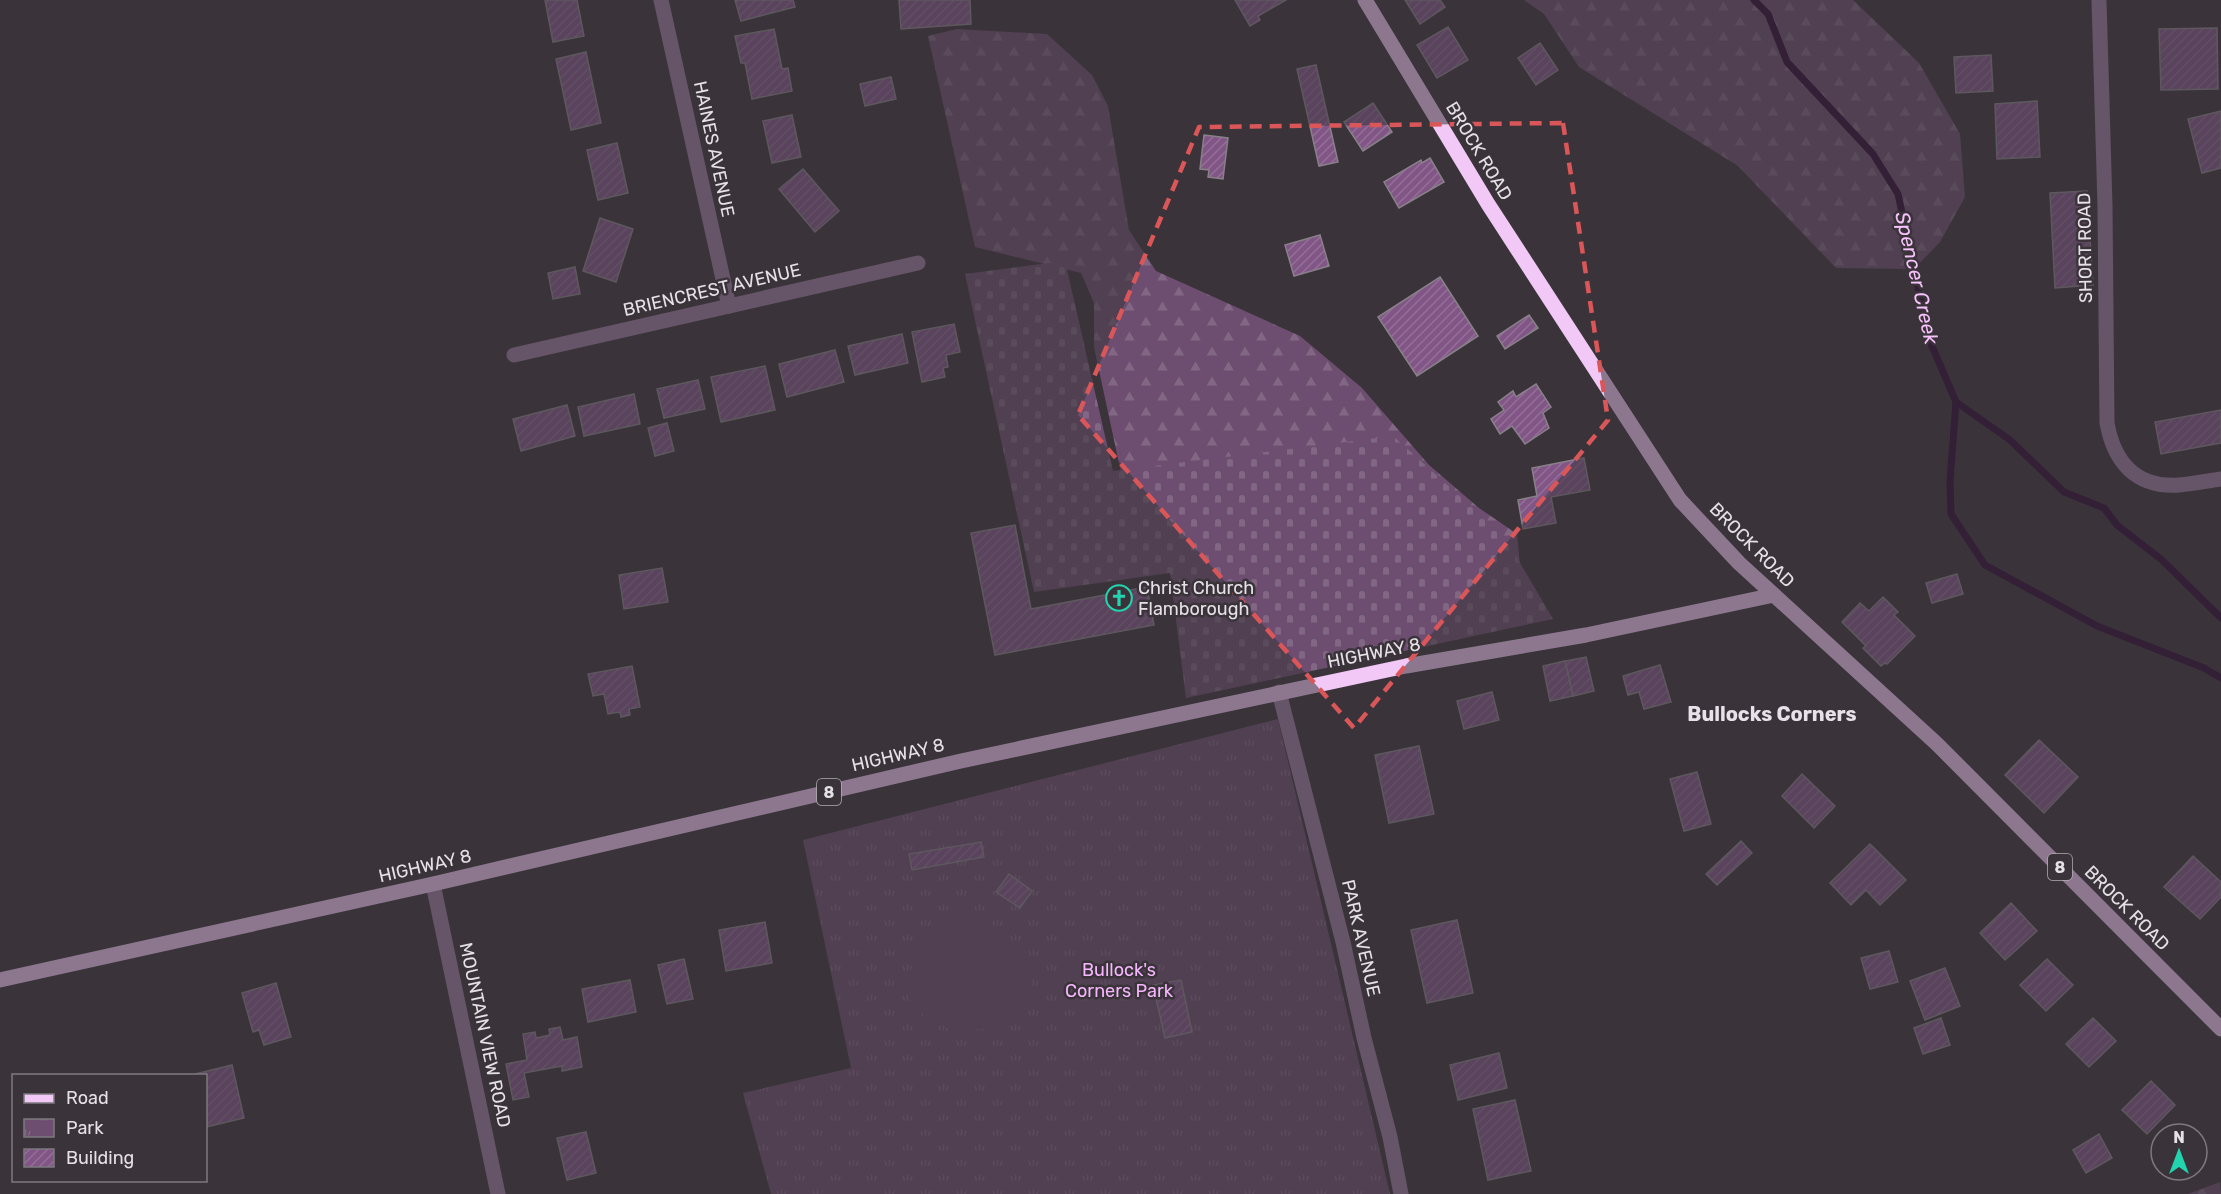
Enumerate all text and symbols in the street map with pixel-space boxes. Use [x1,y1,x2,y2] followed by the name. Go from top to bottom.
[689,79,739,219] street label: HAINES AVENUE
[1441,98,1517,204] street label: BROCK ROAD
[2073,193,2097,303] street label: SHORT ROAD
[1890,209,1944,347] water label: Spencer Creek
[621,259,803,321] street label: BRIENCREST AVENUE
[1705,498,1799,592] street label: BROCK ROAD
[1138,577,1254,620] place label: Christ Church Flamborough
[1104,583,1134,613] church icon: Christ Church Flamborough
[1325,633,1423,673] street label: HIGHWAY 8
[1687,702,1857,726] district label: Bullocks Corners
[849,734,947,776] street label: HIGHWAY 8
[817,779,841,805] road number: 8
[376,845,474,887] street label: HIGHWAY 8
[2048,854,2072,880] road number: 8
[2080,861,2174,955] street label: BROCK ROAD
[1337,877,1385,999] street label: PARK AVENUE
[455,941,515,1129] street label: MOUNTAIN VIEW ROAD
[1065,959,1174,1002] park label: Bullock's Corners Park
[12,1074,207,1182] legend
[66,1087,109,1109] text: Road
[66,1117,104,1139] text: Park
[2149,1122,2209,1182] north arrow
[2173,1128,2185,1147] text: N
[66,1147,134,1169] text: Building

